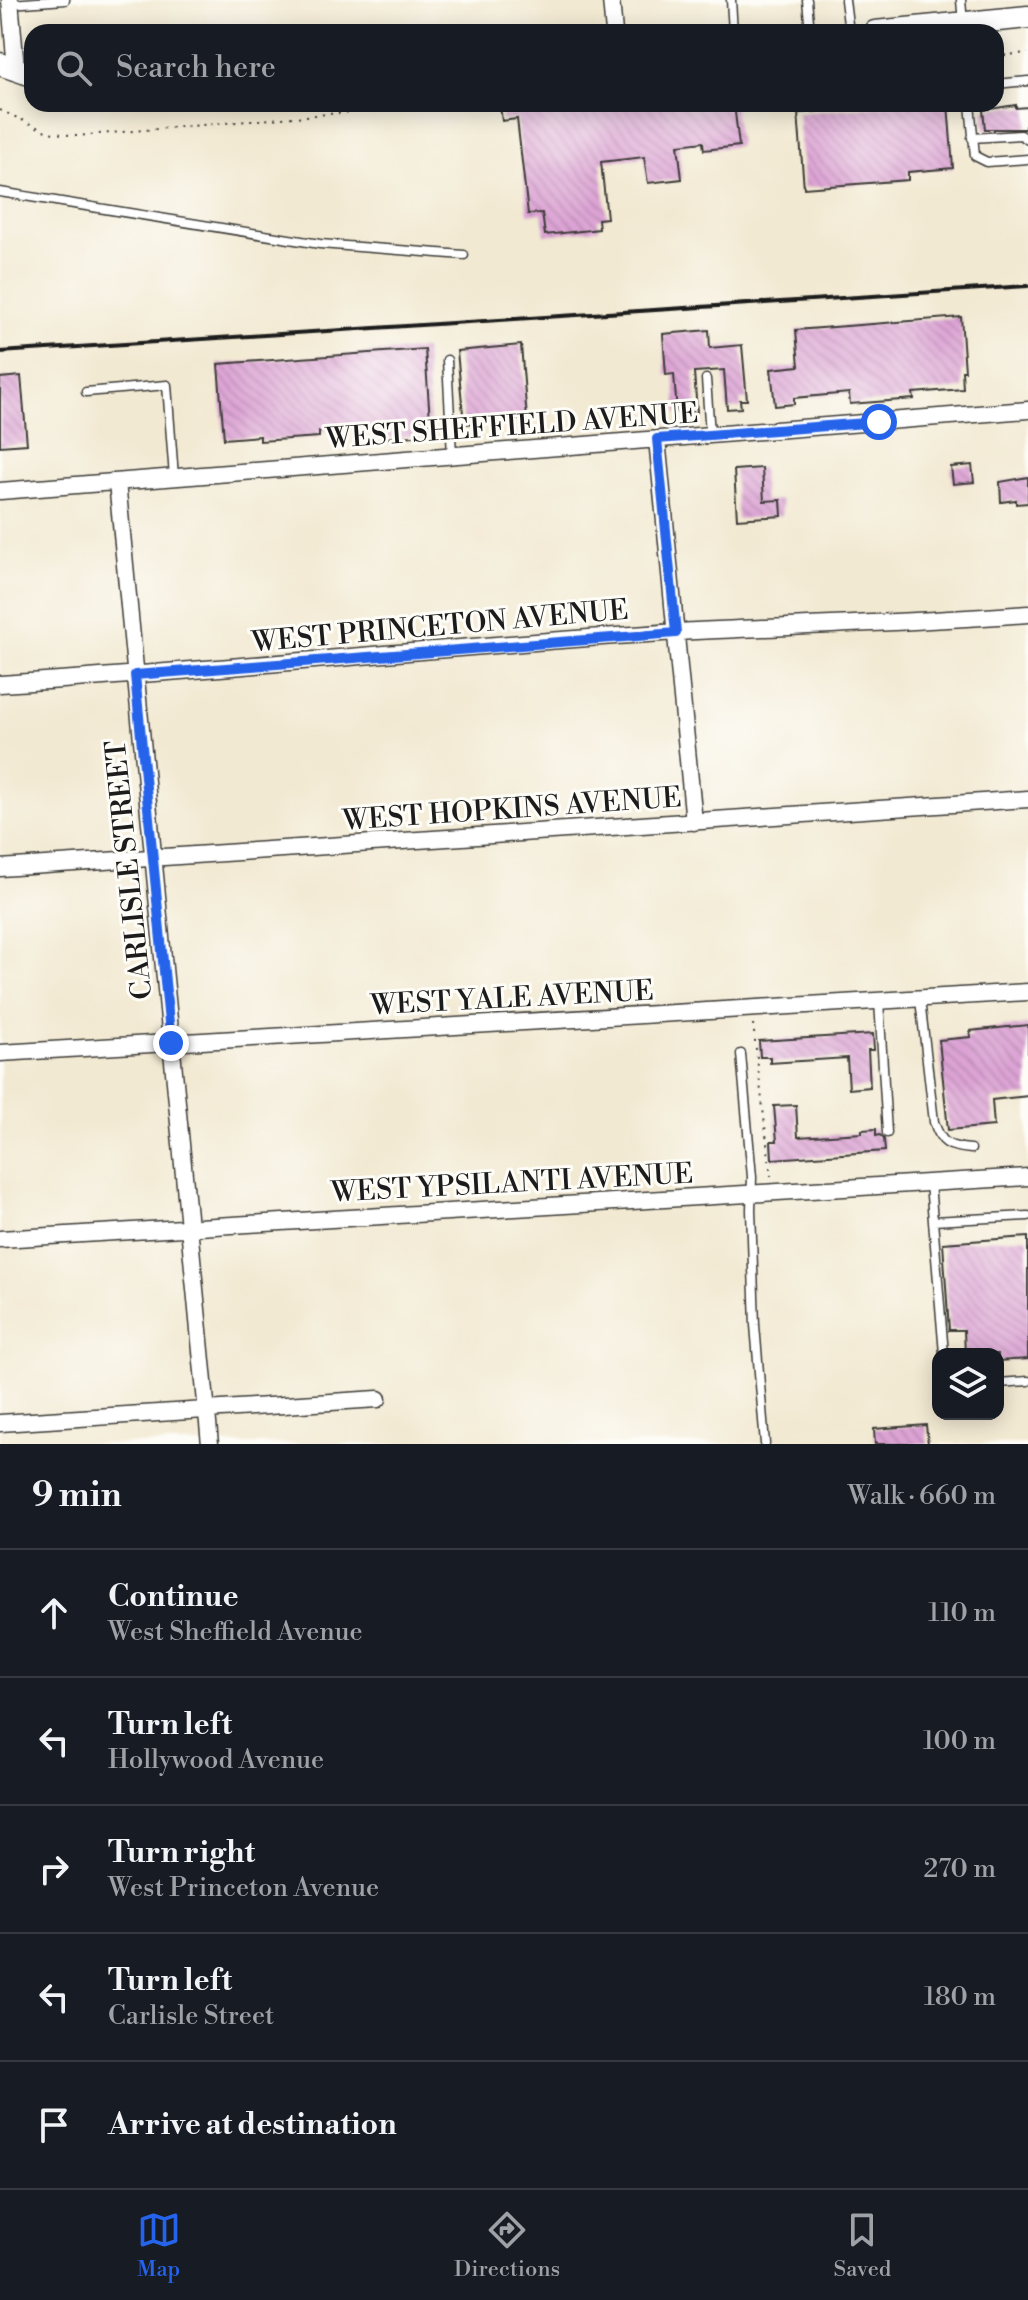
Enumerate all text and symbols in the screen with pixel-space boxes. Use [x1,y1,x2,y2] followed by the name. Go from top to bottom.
[24,24,1004,112] search box
[52,46,96,90] icon: search
[116,49,276,87] text: Search here
[324,396,699,457] street label: WEST SHEFFIELD AVENUE
[861,404,897,440] route start
[249,593,630,660] street label: WEST PRINCETON AVENUE
[98,739,161,1001] street label: CARLISLE STREET
[340,780,683,839] street label: WEST HOPKINS AVENUE
[369,974,654,1023] street label: WEST YALE AVENUE
[153,1025,189,1061] route end
[329,1157,694,1211] street label: WEST YPSILANTI AVENUE
[932,1348,1004,1420] map controls
[932,1348,1004,1420] button: layers
[32,1475,122,1517] text: 9 min
[848,1480,996,1512] text: Walk · 660 m
[108,1578,239,1616] text: Continue
[32,1591,76,1635] icon: ahead
[928,1597,996,1629] text: 110 m
[108,1616,363,1648] text: West Sheffield Avenue
[108,1706,232,1744] text: Turn left
[32,1719,76,1763] icon: left
[923,1725,996,1757] text: 100 m
[108,1744,324,1776] text: Hollywood Avenue
[108,1834,255,1872] text: Turn right
[32,1847,76,1891] icon: right
[923,1853,996,1885] text: 270 m
[108,1872,379,1904] text: West Princeton Avenue
[108,1962,232,2000] text: Turn left
[32,1975,76,2019] icon: left
[924,1981,996,2013] text: 180 m
[108,2000,274,2032] text: Carlisle Street
[32,2103,76,2147] icon: arrive
[108,2106,397,2144] text: Arrive at destination
[137,2208,181,2283] tab: Map
[454,2208,560,2283] tab: Directions
[834,2208,891,2283] tab: Saved

